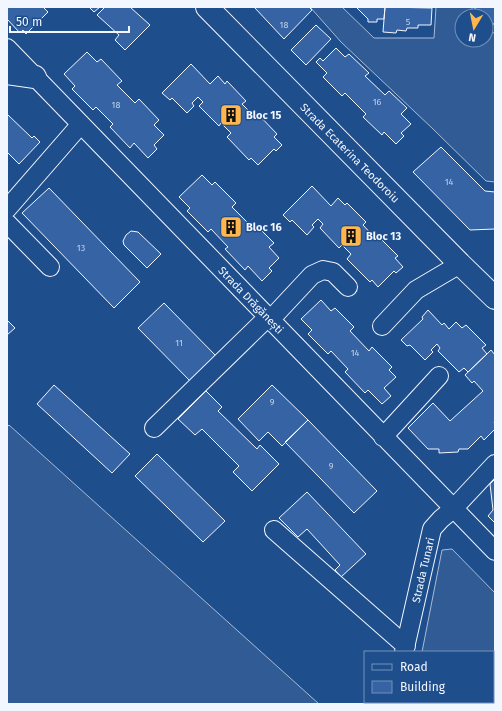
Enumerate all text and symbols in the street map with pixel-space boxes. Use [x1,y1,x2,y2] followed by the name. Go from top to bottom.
[10,8,129,34] scale bar
[454,8,494,48] north arrow
[16,15,42,29] text: 50 m
[406,17,411,27] house number: 5
[280,20,288,30] house number: 18
[468,30,477,44] text: N
[373,97,382,107] house number: 16
[112,100,120,110] house number: 18
[297,101,402,206] street label: Strada Ecaterina Teodoroiu
[218,102,244,128] building icon: Bloc 15
[246,109,281,122] place label: Bloc 15
[445,177,454,187] house number: 14
[218,214,244,240] building icon: Bloc 16
[246,221,282,234] place label: Bloc 16
[338,223,364,249] building icon: Bloc 13
[366,230,401,243] place label: Bloc 13
[77,243,85,253] house number: 13
[215,264,286,337] street label: Strada Drăgănești
[175,338,183,348] house number: 11
[351,348,360,358] house number: 14
[270,397,275,407] house number: 9
[329,461,334,471] house number: 9
[410,536,437,604] street label: Strada Tunari
[364,651,494,703] legend
[400,660,428,674] text: Road
[400,680,446,694] text: Building

